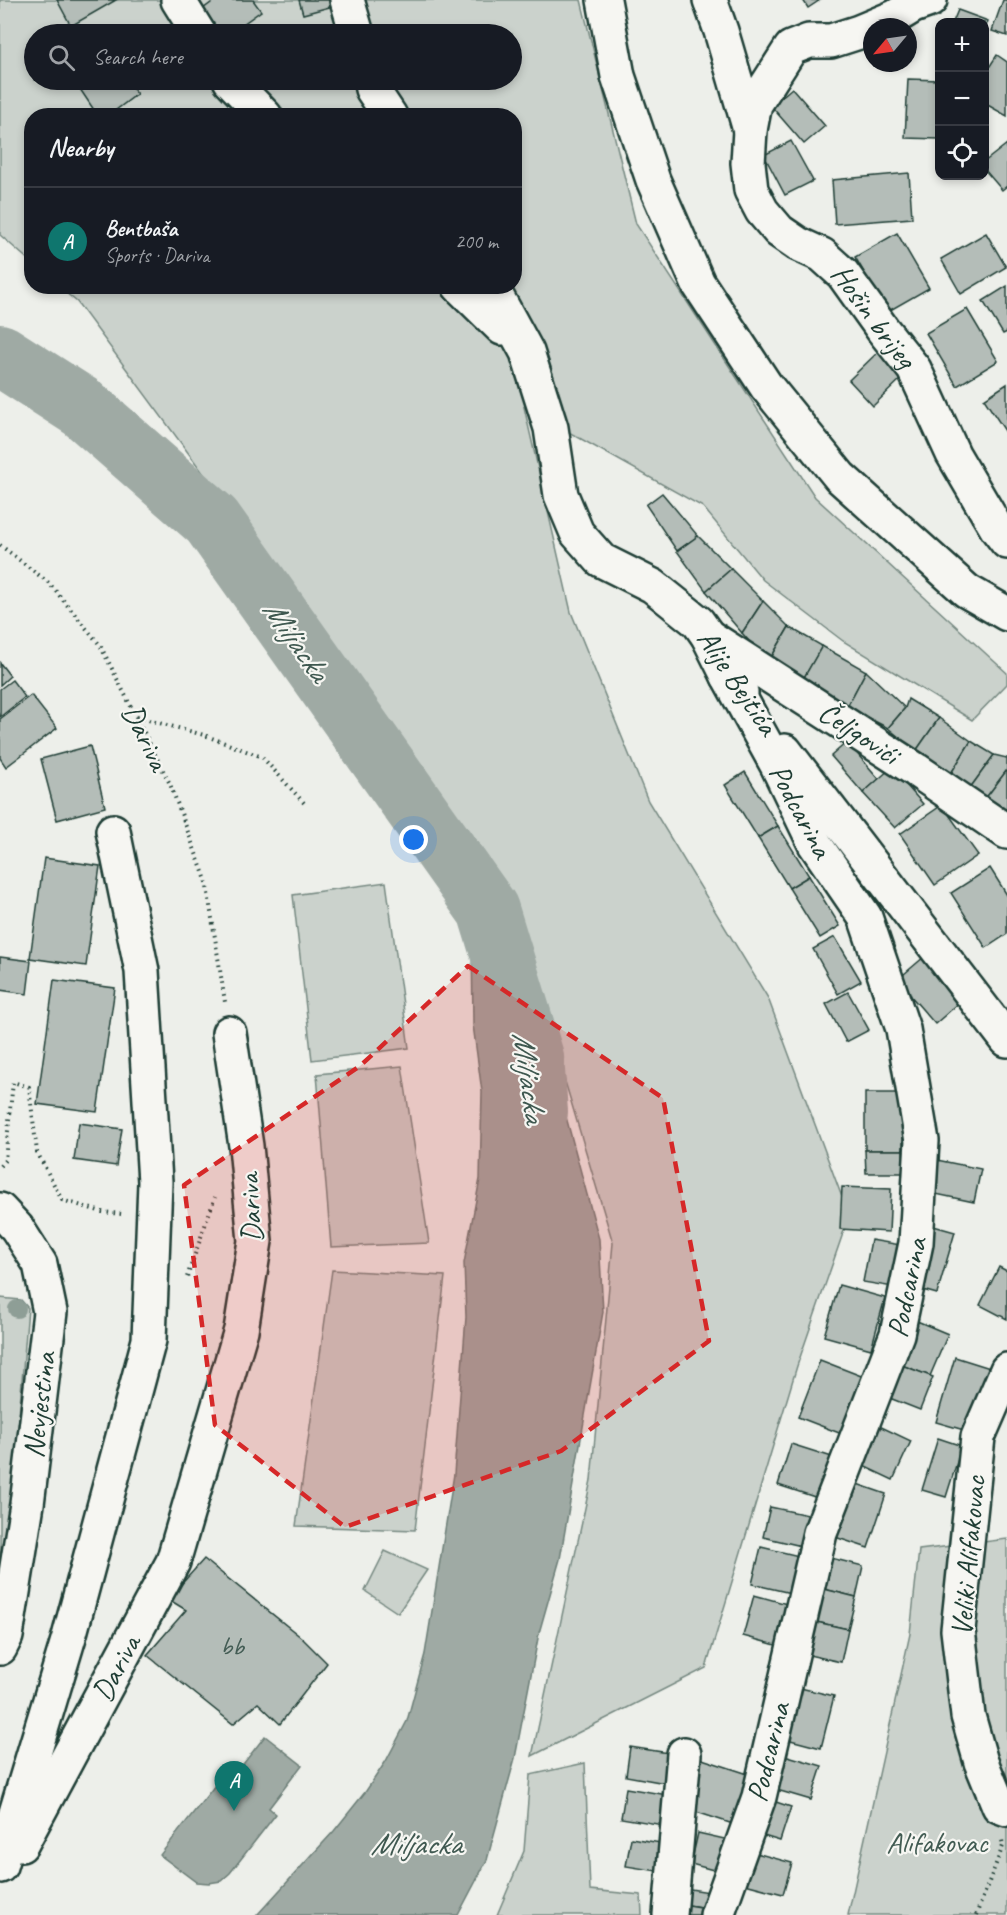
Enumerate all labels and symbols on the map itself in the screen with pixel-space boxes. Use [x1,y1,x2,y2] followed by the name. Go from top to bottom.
[863,18,917,72] north arrow
[823,257,926,378] street label: Hošin brijeg
[254,591,342,692] water label: Miljacka
[689,622,788,744] street label: Alije Bejtića
[811,693,909,775] street label: Čeljgovići
[114,698,179,779] street label: Dariva
[761,757,842,866] street label: Podcarina
[399,825,428,854] your location
[503,1029,557,1129] water label: Miljacka
[229,1170,271,1243] street label: Dariva
[878,1232,936,1341] street label: Podcarina
[14,1348,65,1460] street label: Nevjestina
[942,1473,994,1638] street label: Veliki Alifakovac
[83,1626,150,1707] street label: Dariva
[220,1629,246,1663] house number: bb
[737,1697,799,1806] street label: Podcarina
[214,1762,254,1811] pin: A
[371,1823,465,1864] water label: Miljacka
[886,1823,989,1861] park label: Alifakovac

